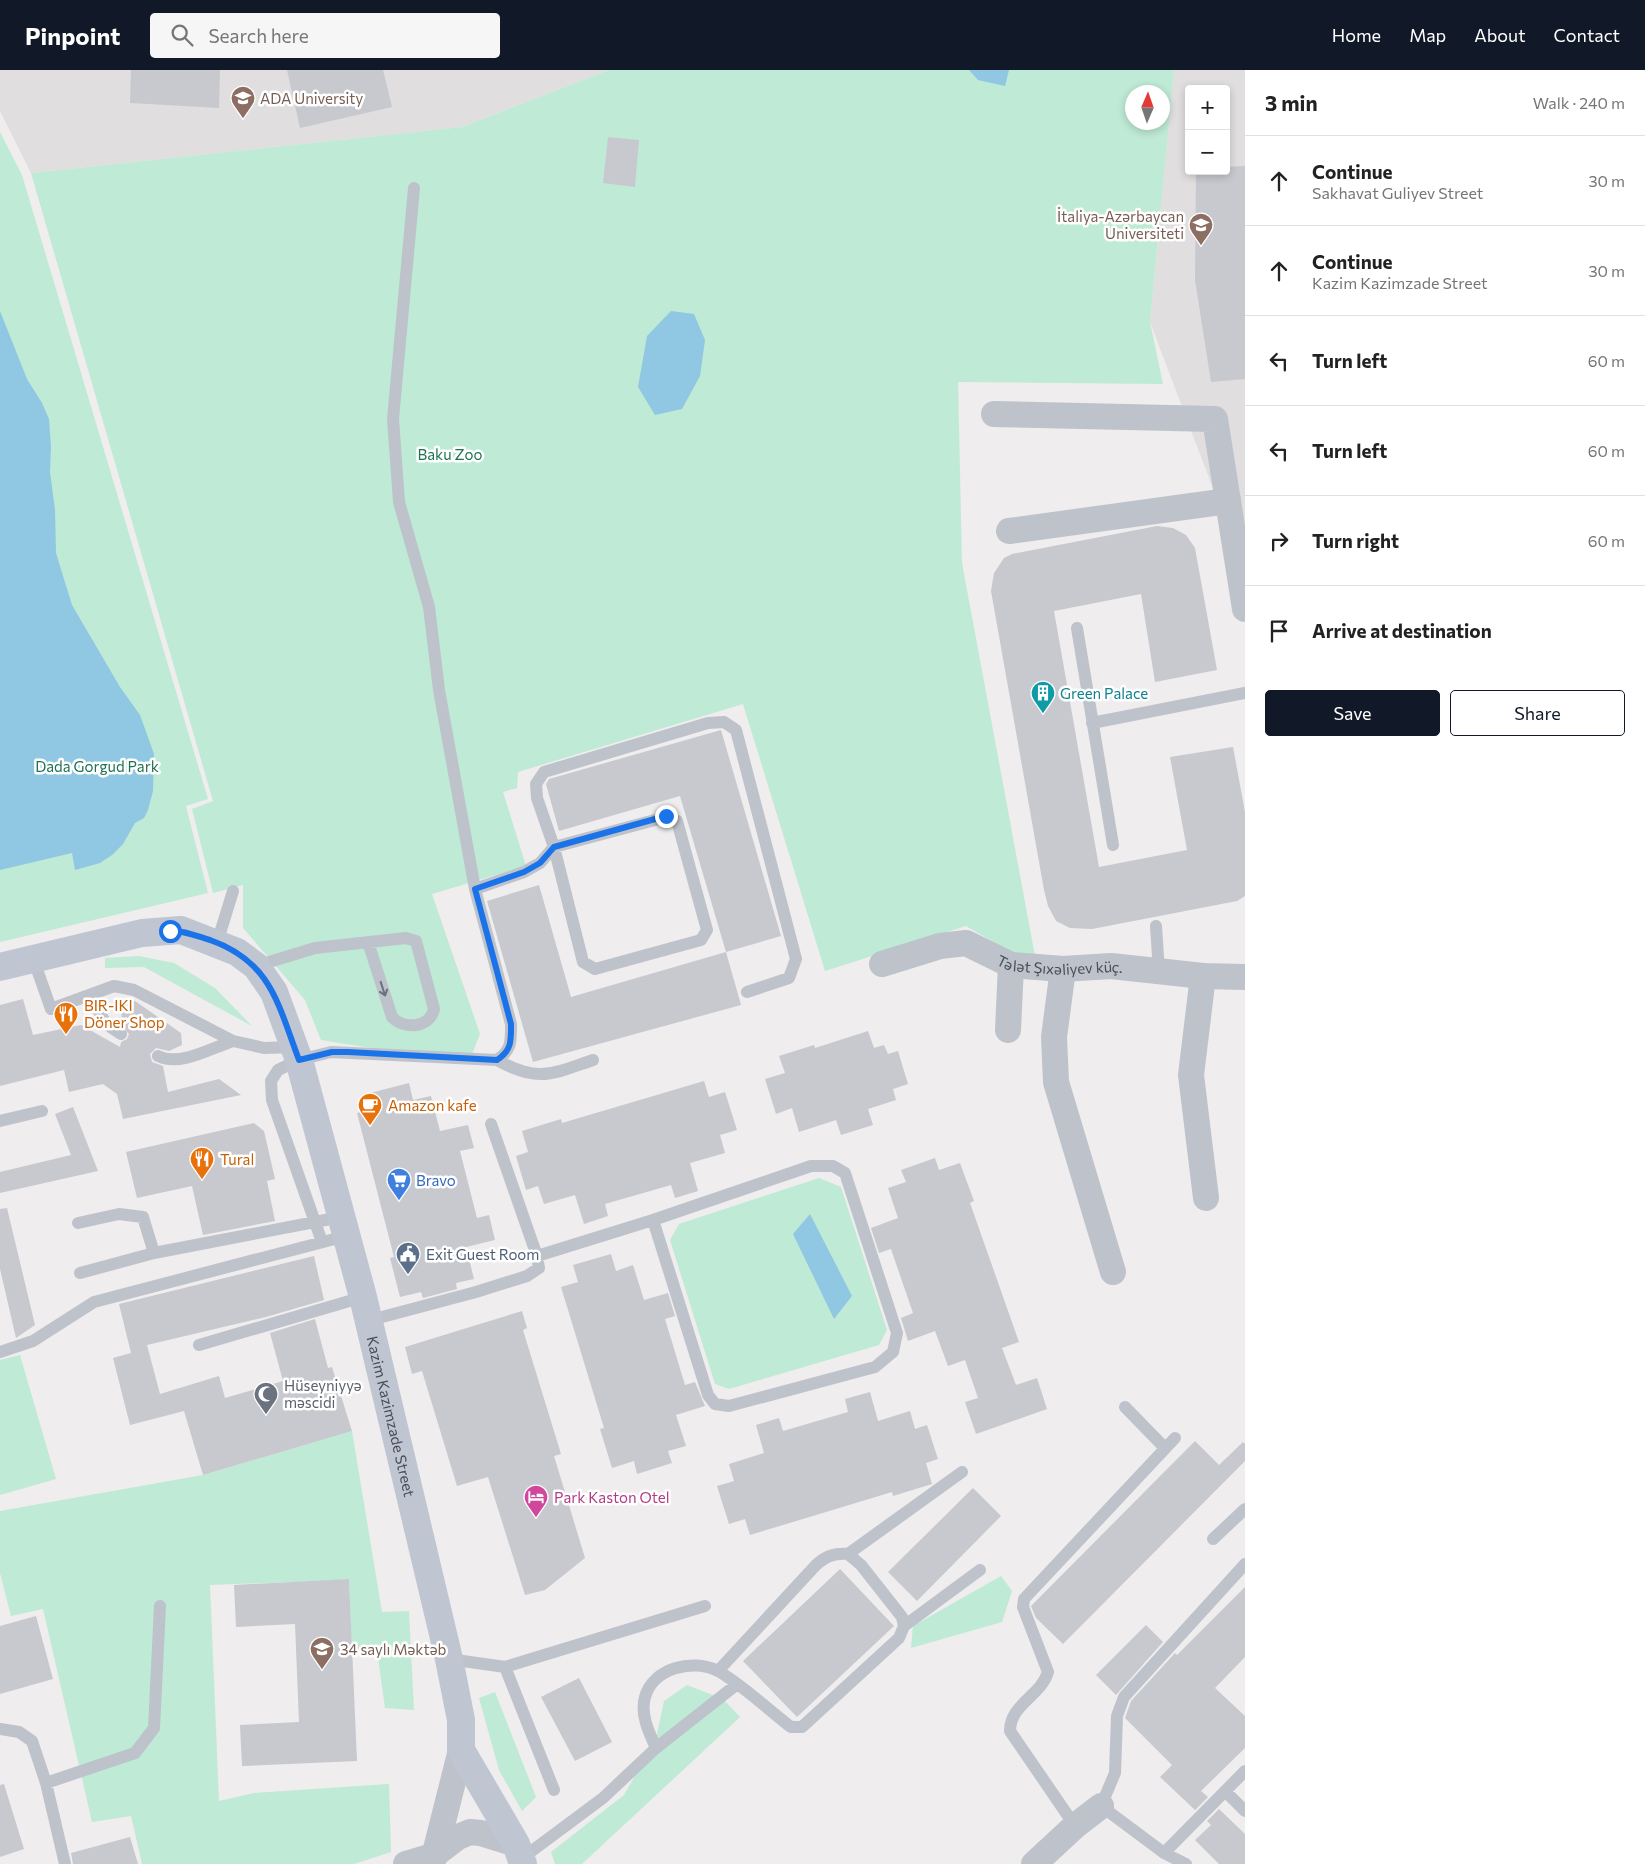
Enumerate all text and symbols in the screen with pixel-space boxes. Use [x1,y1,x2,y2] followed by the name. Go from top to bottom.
[150,13,500,58] search box
[25,21,120,50] text: Pinpoint
[168,21,196,49] icon: search
[208,24,309,47] text: Search here
[1332,24,1381,46] text: Home
[1409,24,1446,46] text: Map
[1474,24,1526,46] text: About
[1554,24,1620,46] text: Contact
[230,85,256,119] school or university icon: ADA University
[1125,85,1170,130] north arrow
[1185,85,1230,175] map controls
[1185,85,1230,130] button: +
[260,89,363,107] place label: ADA University
[1265,90,1318,115] text: 3 min
[1533,93,1625,112] text: Walk · 240 m
[1185,130,1230,175] button: −
[1312,160,1392,183] text: Continue
[1265,167,1293,195] icon: ahead
[1588,171,1625,190] text: 30 m
[1312,183,1483,202] text: Sakhavat Guliyev Street
[1057,207,1184,242] place label: İtaliya-Azərbaycan Universiteti
[1188,212,1214,246] school or university icon: İtaliya-Azərbaycan Universiteti
[1312,250,1392,273] text: Continue
[1265,257,1293,285] icon: ahead
[1588,261,1625,280] text: 30 m
[1312,273,1488,292] text: Kazim Kazimzade Street
[1265,347,1293,375] icon: left
[1312,349,1387,372] text: Turn left
[1588,351,1625,370] text: 60 m
[1265,437,1293,465] icon: left
[1312,439,1387,462] text: Turn left
[1588,441,1625,460] text: 60 m
[418,445,482,463] park label: Baku Zoo
[1265,527,1293,555] icon: right
[1312,529,1399,552] text: Turn right
[1588,531,1625,550] text: 60 m
[1265,617,1293,645] icon: arrive
[1312,619,1492,642] text: Arrive at destination
[1030,680,1056,714] building icon: Green Palace
[1060,684,1148,702] place label: Green Palace
[1265,690,1440,736] button: Save
[1450,690,1625,736] button: Share
[35,757,159,775] park label: Dada Gorgud Park
[655,805,678,828] route end
[159,920,182,943] route start
[994,951,1124,978] street label: Tələt Şıxəliyev küç.
[378,980,388,996] one-way arrow
[84,996,165,1031] place label: BIR-IKI Döner Shop
[53,1001,79,1035] restaurant icon: BIR-IKI Döner Shop
[357,1092,383,1126] cafe icon: Amazon kafe
[388,1096,477,1114] place label: Amazon kafe
[189,1146,215,1180] restaurant icon: Tural
[220,1150,254,1168] place label: Tural
[386,1167,412,1201] supermarket icon: Bravo
[416,1171,456,1189] place label: Bravo
[395,1241,421,1275] public building icon: Exit Guest Room
[426,1245,539,1263] place label: Exit Guest Room
[364,1334,419,1498] street label: Kazim Kazimzade Street
[284,1376,362,1411] place label: Hüseyniyyə məscidi
[253,1381,279,1415] mosque icon: Hüseyniyyə məscidi
[523,1484,549,1518] hotel icon: Park Kaston Otel
[554,1488,669,1506] place label: Park Kaston Otel
[309,1636,335,1670] school or university icon: 34 saylı Məktəb
[340,1640,447,1658] place label: 34 saylı Məktəb

